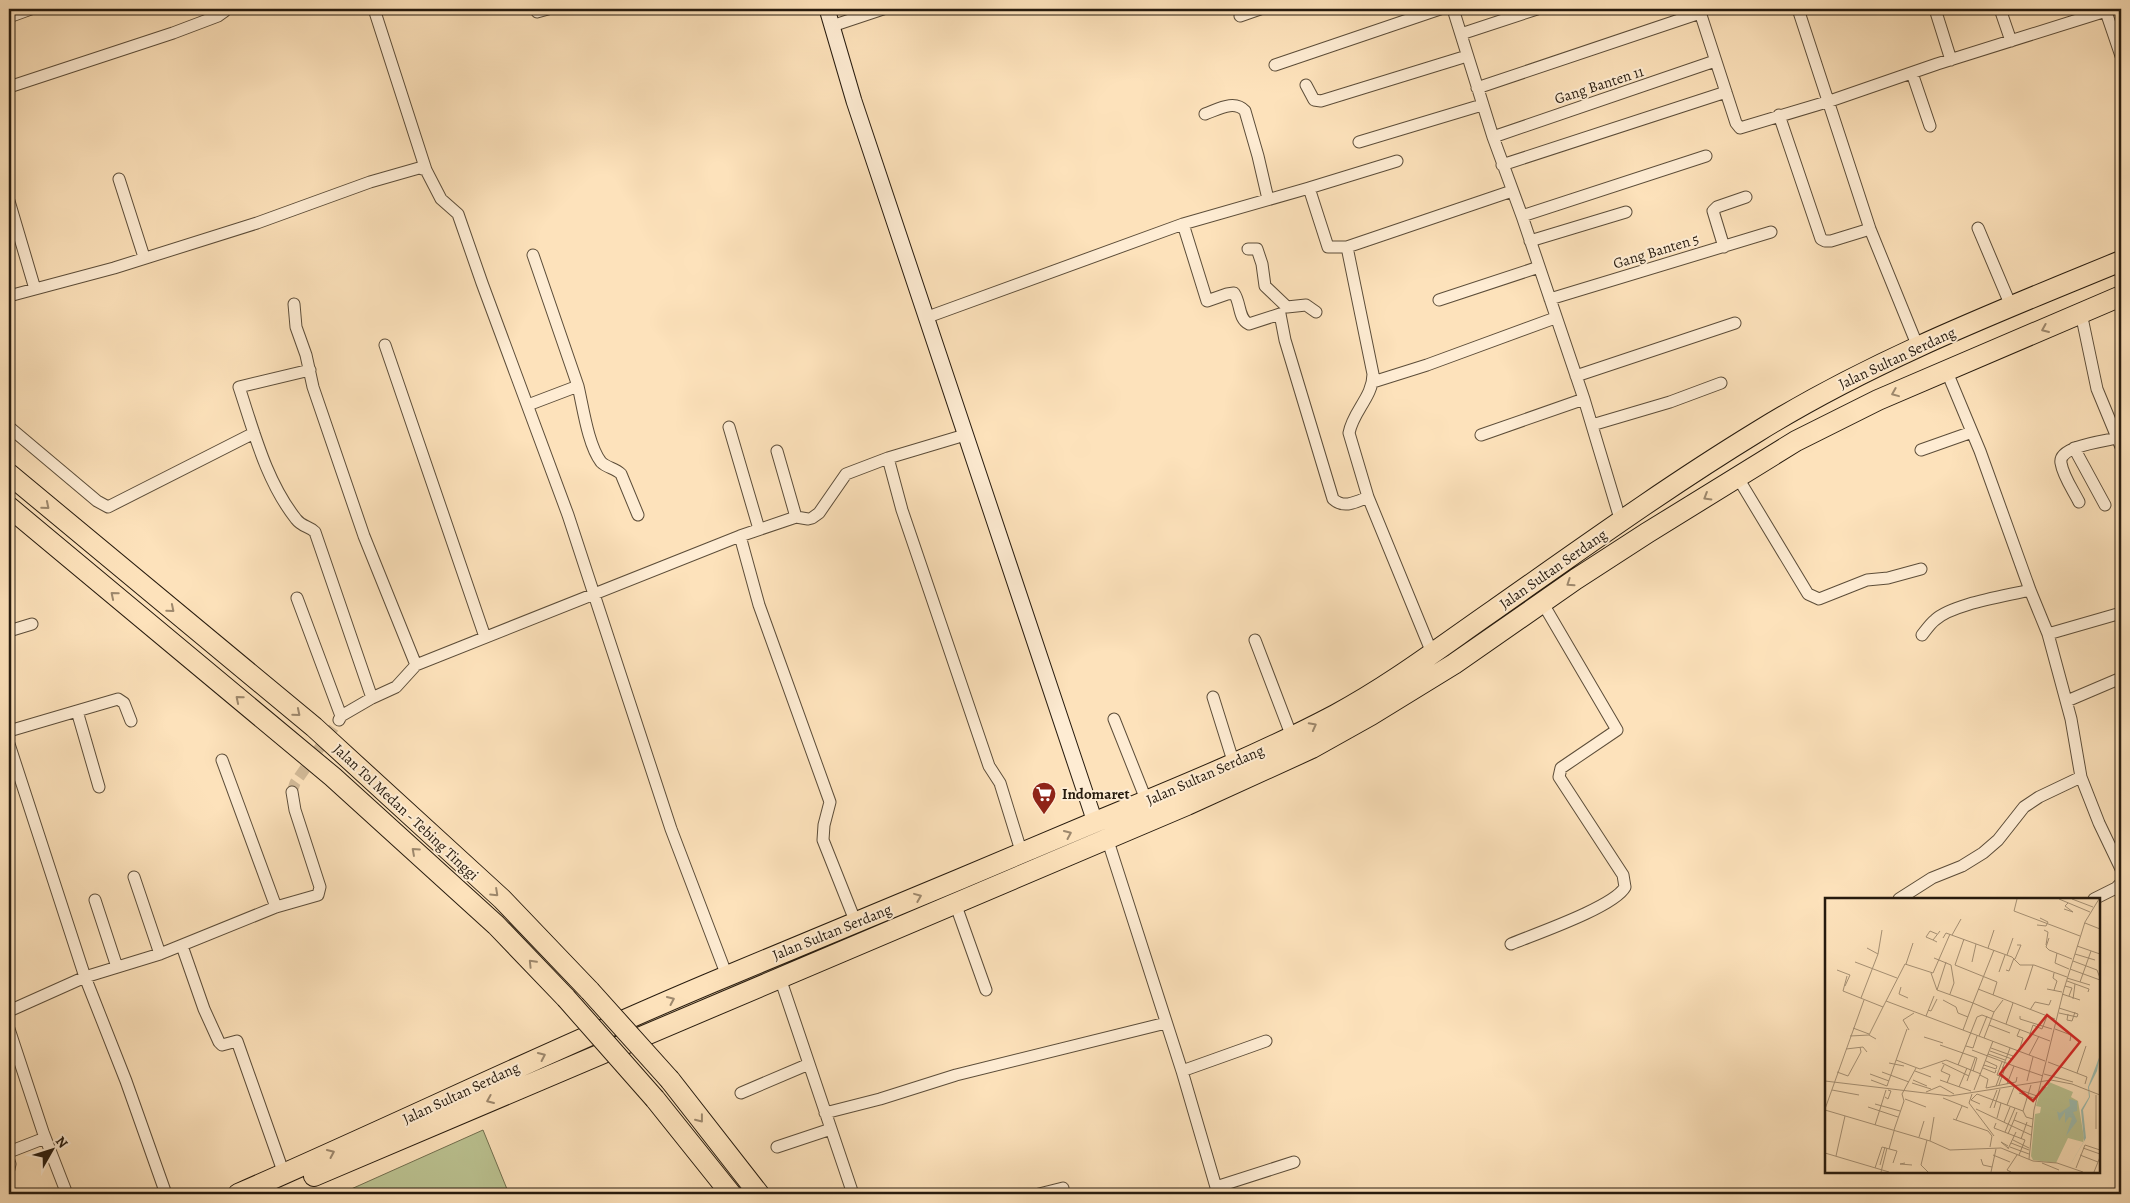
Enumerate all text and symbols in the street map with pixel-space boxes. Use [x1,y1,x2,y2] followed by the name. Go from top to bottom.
[1552,61,1646,109] street label: Gang Banten 11
[1611,228,1701,274] street label: Gang Banten 5
[1835,322,1959,394] street label: Jalan Sultan Serdang
[2041,324,2049,334] one-way arrow
[1891,387,1900,397] one-way arrow
[1704,490,1713,500] one-way arrow
[41,500,50,509] one-way arrow
[1495,524,1611,614] street label: Jalan Sultan Serdang
[1566,577,1575,586] one-way arrow
[111,591,120,600] one-way arrow
[166,604,175,613] one-way arrow
[236,696,245,704] one-way arrow
[291,707,300,716] one-way arrow
[1307,722,1316,732] one-way arrow
[329,739,483,885] street label: Jalan Tol Medan - Tebing Tinggi
[1143,740,1267,810] street label: Jalan Sultan Serdang
[1031,781,1057,815] supermarket icon: Indomaret
[1062,784,1129,804] place label: Indomaret
[1063,830,1072,841] one-way arrow
[411,848,420,857] one-way arrow
[489,887,498,896] one-way arrow
[913,893,922,904] one-way arrow
[1825,898,2100,1173] inset map
[769,899,895,965] street label: Jalan Sultan Serdang
[529,959,538,968] one-way arrow
[666,995,675,1006] one-way arrow
[537,1052,546,1062] one-way arrow
[399,1057,523,1129] street label: Jalan Sultan Serdang
[486,1093,495,1104] one-way arrow
[694,1113,703,1123] one-way arrow
[28,1126,78,1176] north arrow
[51,1132,72,1152] text: N
[326,1149,335,1159] one-way arrow

